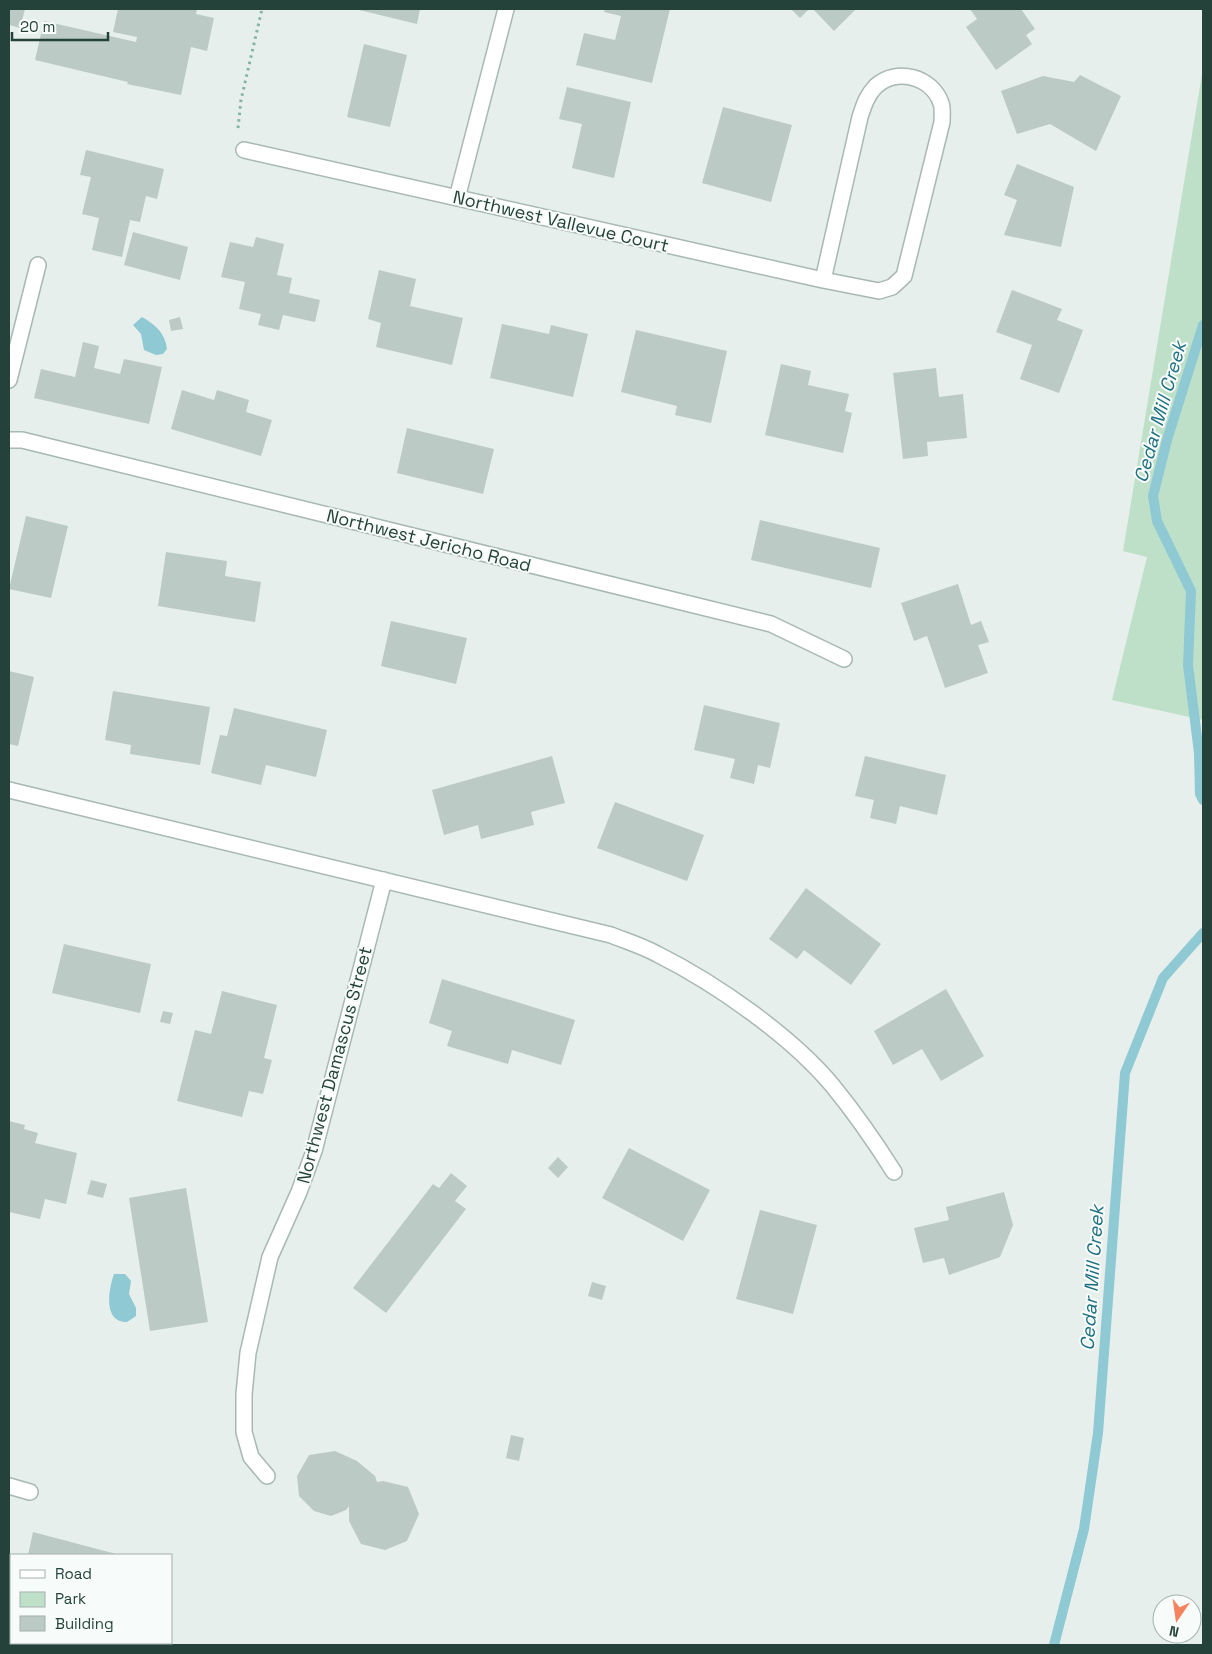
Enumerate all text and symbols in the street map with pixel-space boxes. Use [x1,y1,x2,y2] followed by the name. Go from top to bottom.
[12,10,109,42] scale bar
[20,17,55,36] text: 20 m
[451,185,671,257] street label: Northwest Vallevue Court
[1128,336,1193,485] water label: Cedar Mill Creek
[324,503,534,577] street label: Northwest Jericho Road
[291,944,377,1186] street label: Northwest Damascus Street
[1074,1202,1110,1352] water label: Cedar Mill Creek
[10,1554,172,1644] legend
[55,1564,92,1583] text: Road
[55,1589,86,1608] text: Park
[1152,1594,1202,1644] north arrow
[55,1614,114,1633] text: Building
[1167,1622,1181,1641] text: N

